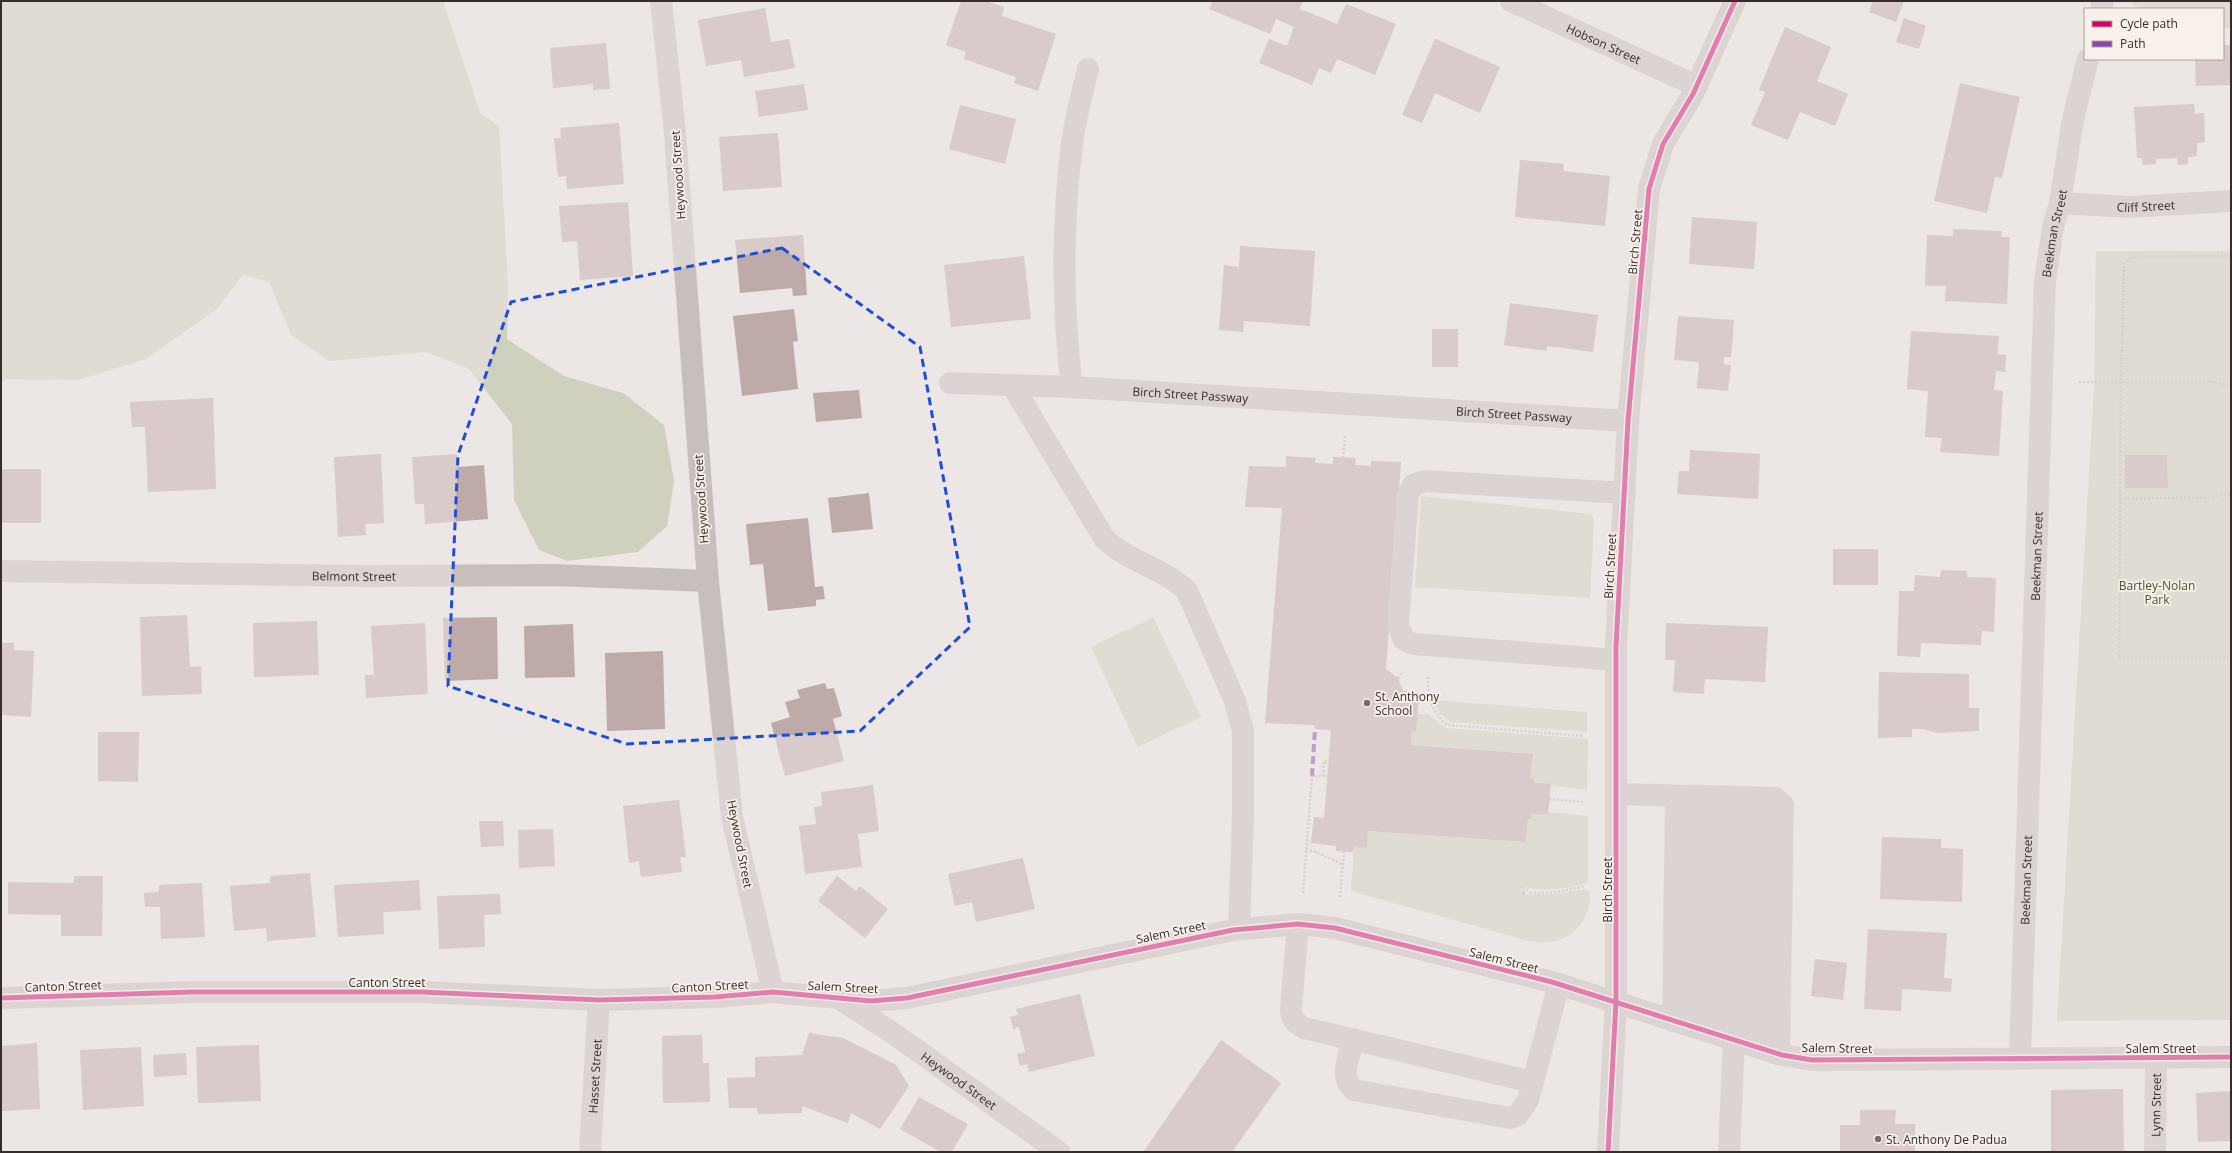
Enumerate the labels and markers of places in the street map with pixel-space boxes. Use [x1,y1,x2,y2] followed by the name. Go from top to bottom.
[1375,688,1440,719] place label: St. Anthony School
[1362,698,1372,708] marker: St. Anthony School
[1886,1131,2007,1148] place label: St. Anthony De Padua
[1873,1134,1883,1144] marker: St. Anthony De Padua

